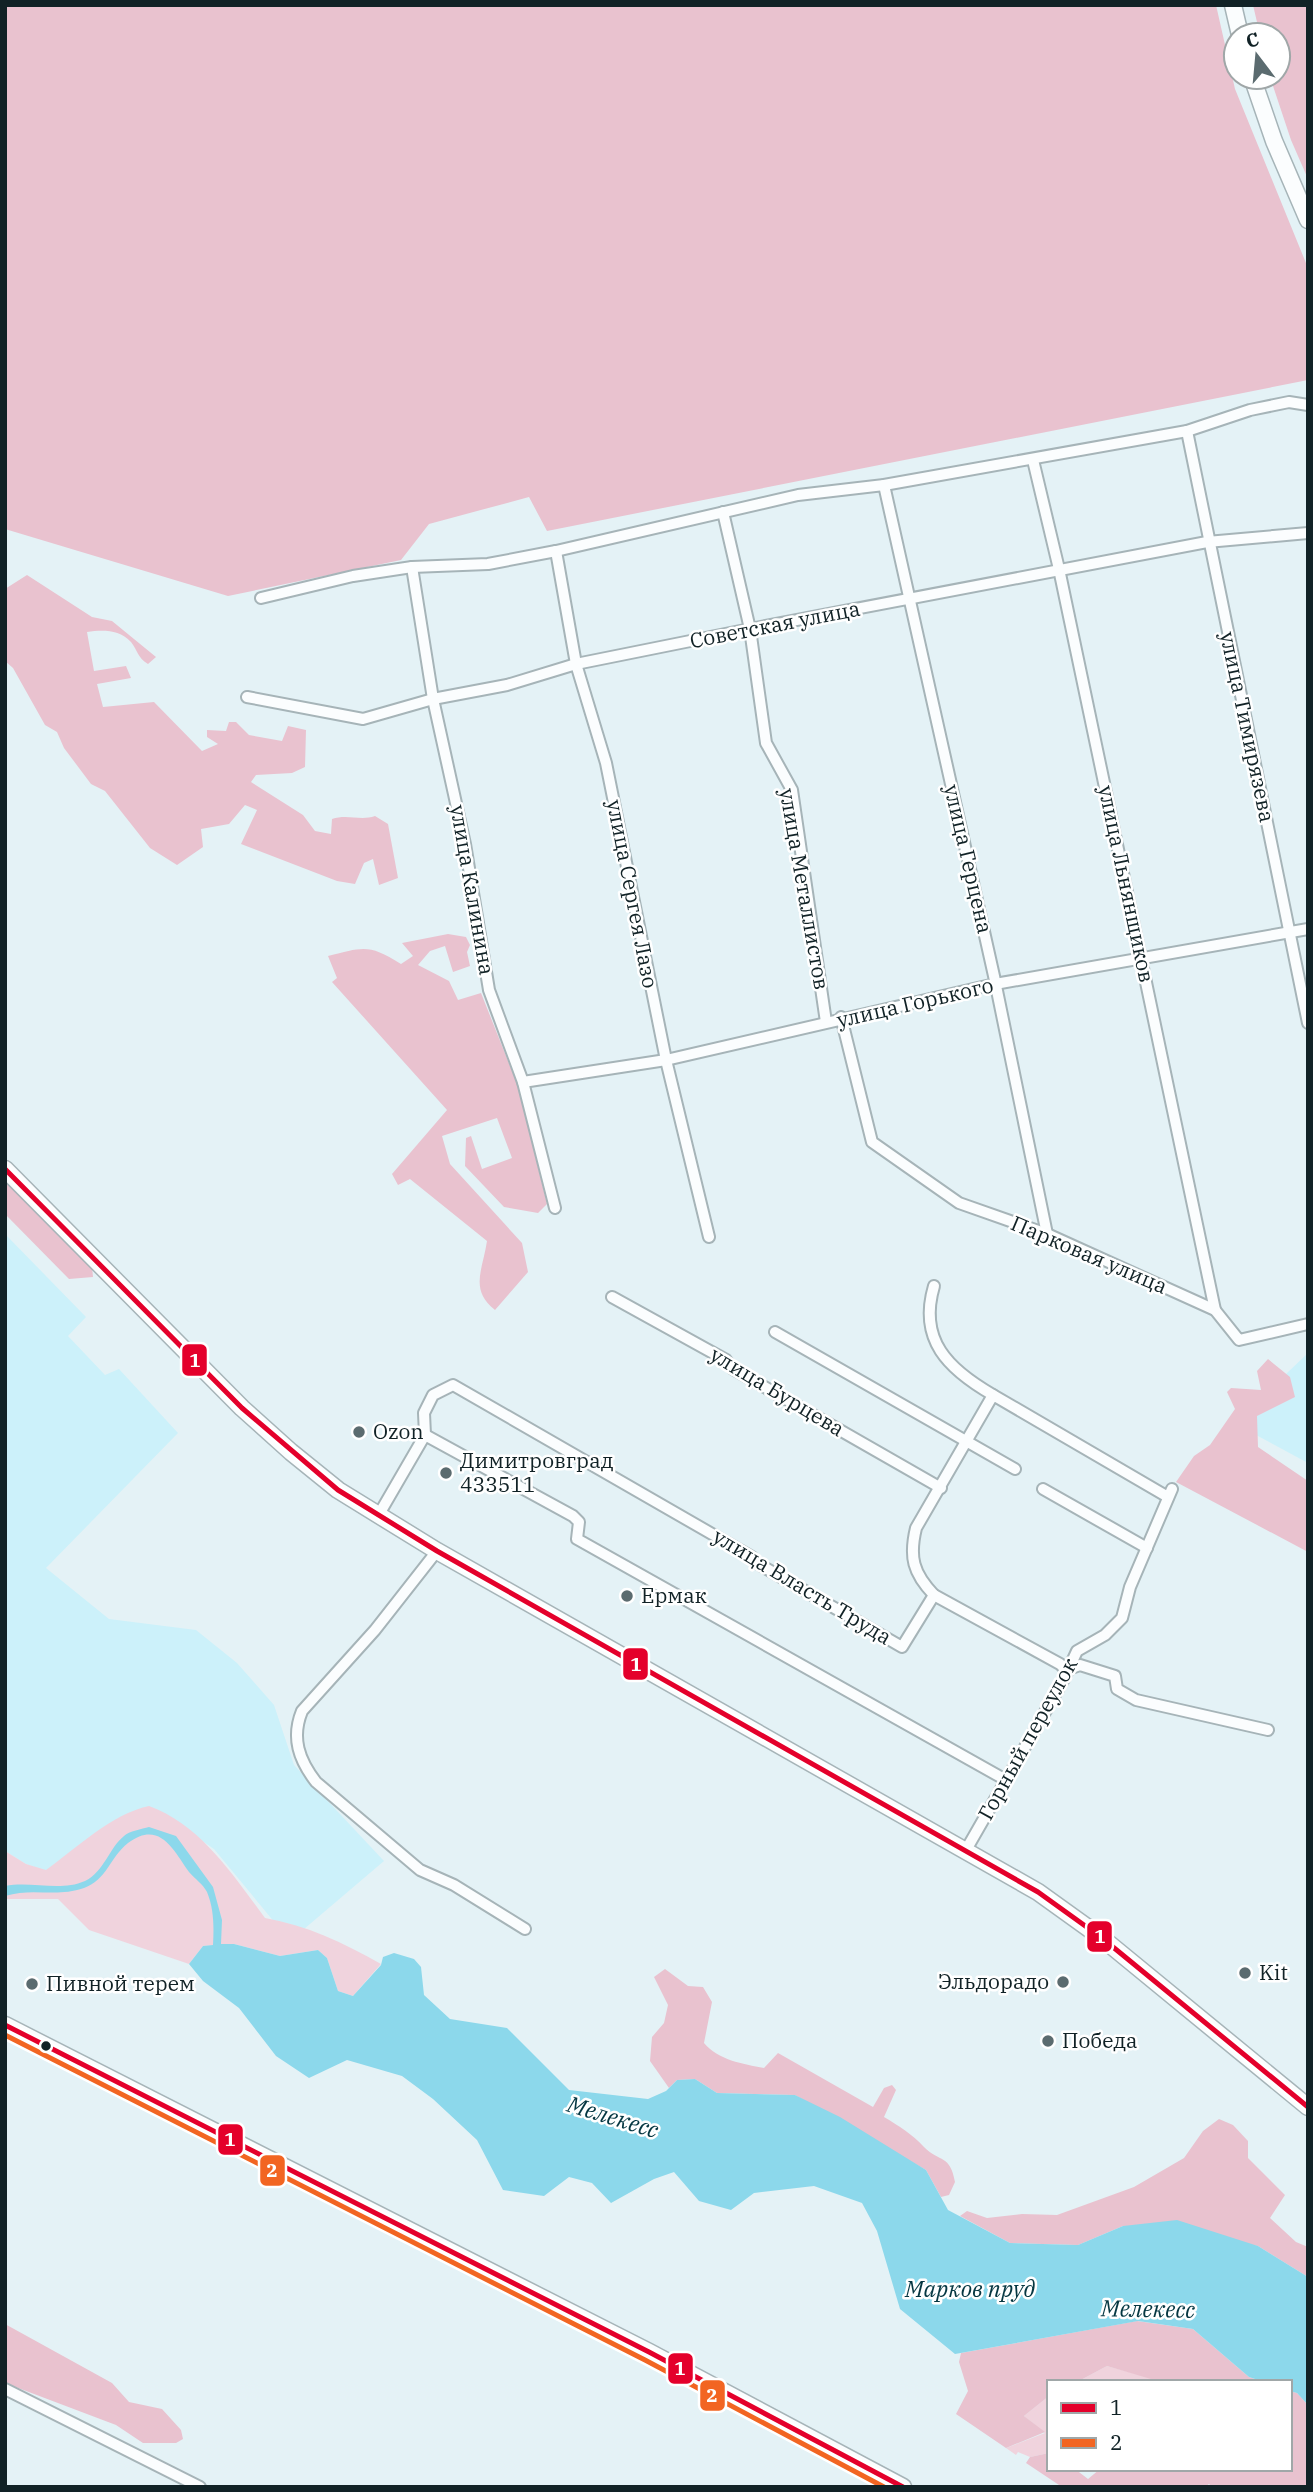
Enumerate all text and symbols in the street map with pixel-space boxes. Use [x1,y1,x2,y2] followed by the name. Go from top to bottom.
[1222,21,1292,91] north arrow
[1243,26,1262,53] text: С
[687,594,862,654] street label: Советская улица
[1214,629,1282,825] street label: улица Тимирязева
[938,781,1000,936] street label: улица Герцена
[1092,783,1162,985] street label: улица Льнянщиков
[773,786,836,992] street label: улица Металлистов
[601,797,665,990] street label: улица Сергея Лазо
[444,802,502,977] street label: улица Калинина
[834,970,996,1034] street label: улица Горького
[1007,1209,1172,1300] street label: Парковая улица
[705,1340,850,1442] street label: улица Бурцева
[181,1343,208,1377] line badge: 1
[189,1348,201,1372] text: 1
[373,1417,424,1445] place label: Ozon
[351,1424,367,1440] marker: Ozon
[460,1446,614,1498] place label: Димитровград 433511
[438,1465,454,1481] marker: Димитровград 433511
[708,1522,897,1651] street label: улица Власть Труда
[641,1581,707,1609] place label: Ермак
[619,1588,635,1604] marker: Ермак
[622,1647,649,1681] line badge: 1
[630,1652,642,1676] text: 1
[971,1652,1083,1825] street label: Горный переулок
[1086,1920,1113,1953] line badge: 1
[1094,1924,1106,1948] text: 1
[1259,1958,1288,1986] place label: Kit
[1237,1965,1253,1981] marker: Kit
[938,1967,1049,1995] place label: Эльдорадо
[46,1969,195,1997] place label: Пивной терем
[1055,1974,1071,1990] marker: Эльдорадо
[24,1976,40,1992] marker: Пивной терем
[1062,2026,1137,2054] place label: Победа
[1040,2033,1056,2049] marker: Победа
[39,2039,53,2053] unlabelled marker
[563,2088,663,2144] water label: Мелекесс
[217,2123,244,2156] line badge: 1
[224,2127,236,2151] text: 1
[259,2154,286,2187] line badge: 2
[266,2158,278,2182] text: 2
[904,2273,1035,2303] water label: Марков пруд
[1100,2292,1195,2324] water label: Мелекесс
[667,2352,694,2385] line badge: 1
[674,2356,686,2380] text: 1
[699,2379,726,2412] line badge: 2
[1047,2380,1292,2471] legend
[706,2383,718,2407] text: 2
[1110,2393,1123,2421] text: 1
[1110,2428,1123,2456] text: 2

